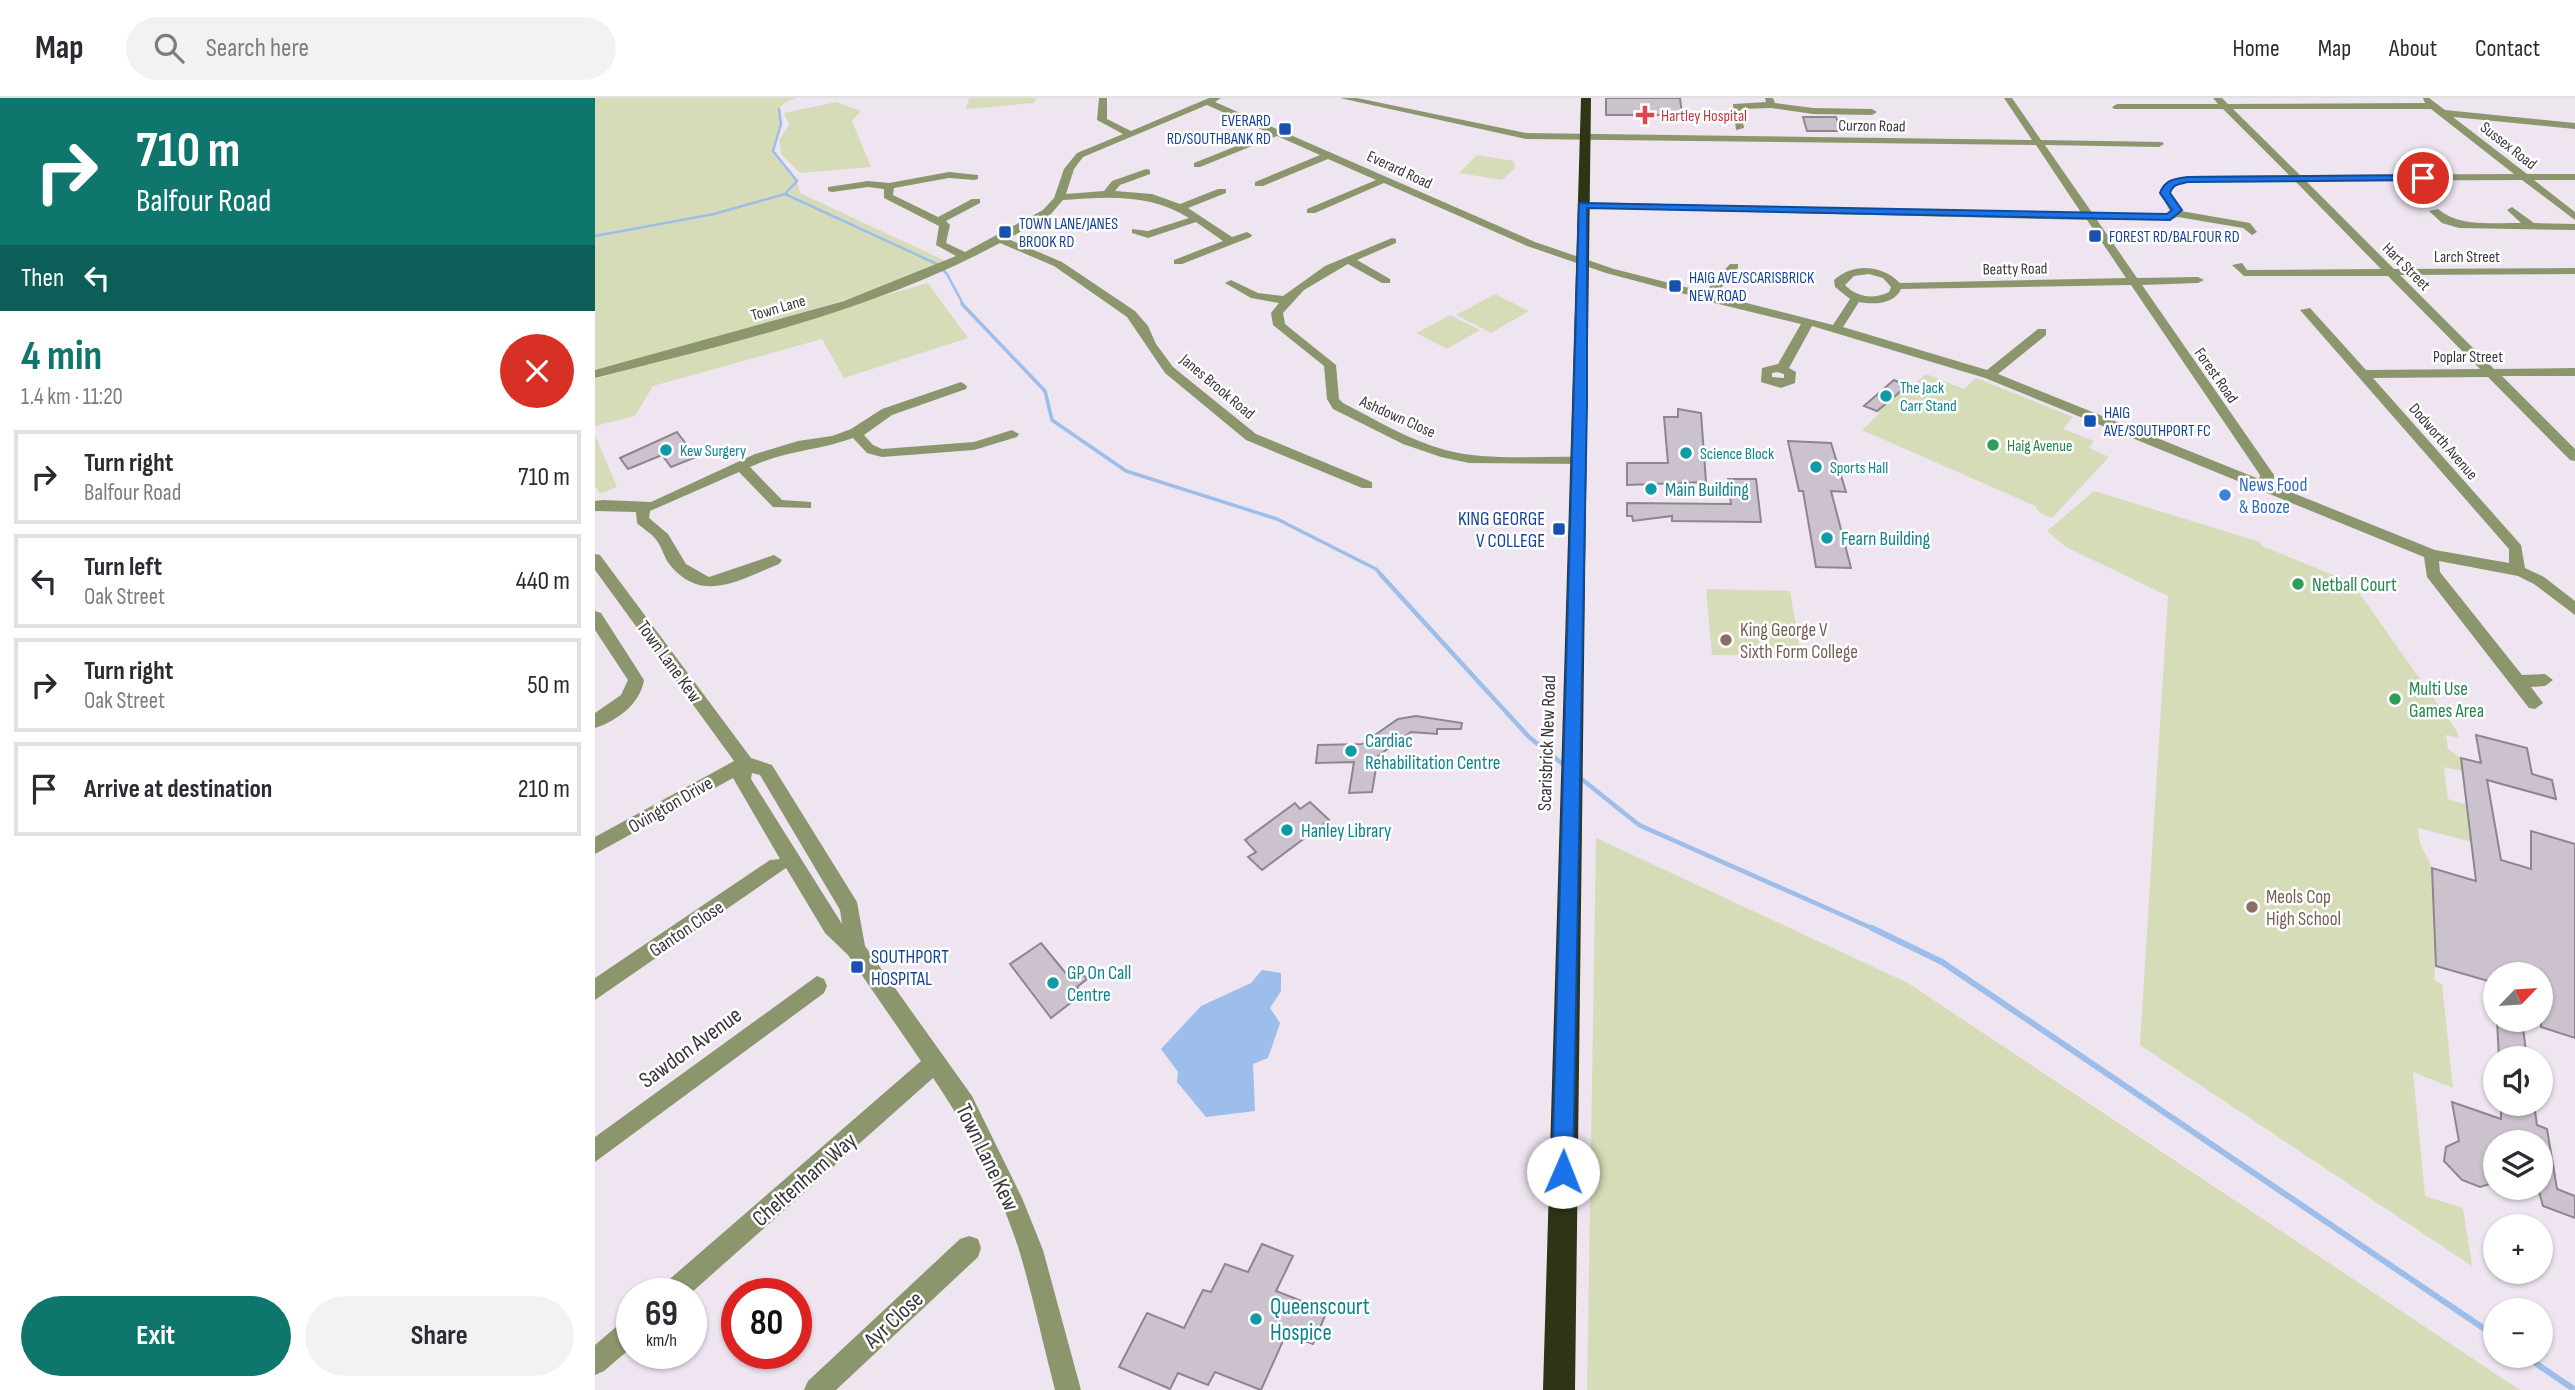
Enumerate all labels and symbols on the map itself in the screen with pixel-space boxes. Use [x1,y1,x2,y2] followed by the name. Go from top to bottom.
[1635,105,1655,125] marker: Hartley Hospital
[1661,107,1747,126] place label: Hartley Hospital
[1167,112,1271,149] place label: EVERARD RD/SOUTHBANK RD
[1838,116,1906,137] street label: Curzon Road
[2476,118,2540,174] street label: Sussex Road
[1277,121,1293,137] marker: EVERARD RD/SOUTHBANK RD
[1364,147,1435,194] street label: Everard Road
[2393,148,2453,208] pin
[1019,215,1118,252] place label: TOWN LANE/JANES BROOK RD
[997,224,1013,240] marker: TOWN LANE/JANES BROOK RD
[2087,228,2103,244] marker: FOREST RD/BALFOUR RD
[2109,228,2240,247] place label: FOREST RD/BALFOUR RD
[2378,239,2434,295] street label: Hart Street
[2434,248,2500,267] street label: Larch Street
[1982,259,2048,280] street label: Beatty Road
[1689,269,1815,306] place label: HAIG AVE/SCARISBRICK NEW ROAD
[1667,278,1683,294] marker: HAIG AVE/SCARISBRICK NEW ROAD
[749,292,808,325] street label: Town Lane
[2190,345,2242,407] street label: Forest Road
[2433,348,2503,367] street label: Poplar Street
[1175,350,1258,424] street label: Janes Brook Road
[1900,379,1957,416] place label: The Jack Carr Stand
[1878,388,1894,404] marker: The Jack Carr Stand
[1356,392,1438,442] street label: Ashdown Close
[2405,400,2481,484] street label: Dodworth Avenue
[2103,404,2211,441] place label: HAIG AVE/SOUTHPORT FC
[2082,413,2098,429] marker: HAIG AVE/SOUTHPORT FC
[1985,437,2001,453] marker: Haig Avenue
[2007,437,2072,456] place label: Haig Avenue
[658,442,674,458] marker: Kew Surgery
[680,442,746,461] place label: Kew Surgery
[1678,445,1694,461] marker: Science Block
[1700,445,1774,464] place label: Science Block
[1808,459,1824,475] marker: Sports Hall
[1830,459,1888,478] place label: Sports Hall
[2239,474,2307,519] place label: News Food & Booze
[1665,479,1749,502] place label: Main Building
[1643,481,1659,497] marker: Main Building
[2217,487,2233,503] marker: News Food & Booze
[1458,508,1545,553] place label: KING GEORGE V COLLEGE
[1551,521,1567,537] marker: KING GEORGE V COLLEGE
[1841,528,1931,551] place label: Fearn Building
[1819,530,1835,546] marker: Fearn Building
[2312,574,2397,597] place label: Netball Court
[2290,576,2306,592] marker: Netball Court
[631,616,706,708] street label: Town Lane Kew
[1740,619,1858,664] place label: King George V Sixth Form College
[1718,632,1734,648] marker: King George V Sixth Form College
[1534,675,1561,811] street label: Scarisbrick New Road
[2409,678,2484,723] place label: Multi Use Games Area
[2387,691,2403,707] marker: Multi Use Games Area
[1365,730,1500,775] place label: Cardiac Rehabilitation Centre
[1343,743,1359,759] marker: Cardiac Rehabilitation Centre
[624,772,717,839] street label: Ovington Drive
[1301,820,1392,843] place label: Hanley Library
[1279,822,1295,838] marker: Hanley Library
[2266,886,2341,931] place label: Meols Cop High School
[645,896,728,962] street label: Ganton Close
[2244,899,2260,915] marker: Meols Cop High School
[871,946,949,991] place label: SOUTHPORT HOSPITAL
[849,959,865,975] marker: SOUTHPORT HOSPITAL
[1067,962,1131,1007] place label: GP On Call Centre
[2483,962,2553,1032] north arrow
[1045,975,1061,991] marker: GP On Call Centre
[634,1001,747,1094] street label: Sawdon Avenue
[949,1099,1025,1216] street label: Town Lane Kew
[747,1127,863,1233] street label: Cheltenham Way
[1526,1135,1600,1209] position arrow
[721,1278,812,1369] speed limit sign: 80
[857,1285,929,1355] street label: Ayr Close
[1270,1293,1370,1347] place label: Queenscourt Hospice
[1248,1311,1264,1327] marker: Queenscourt Hospice

